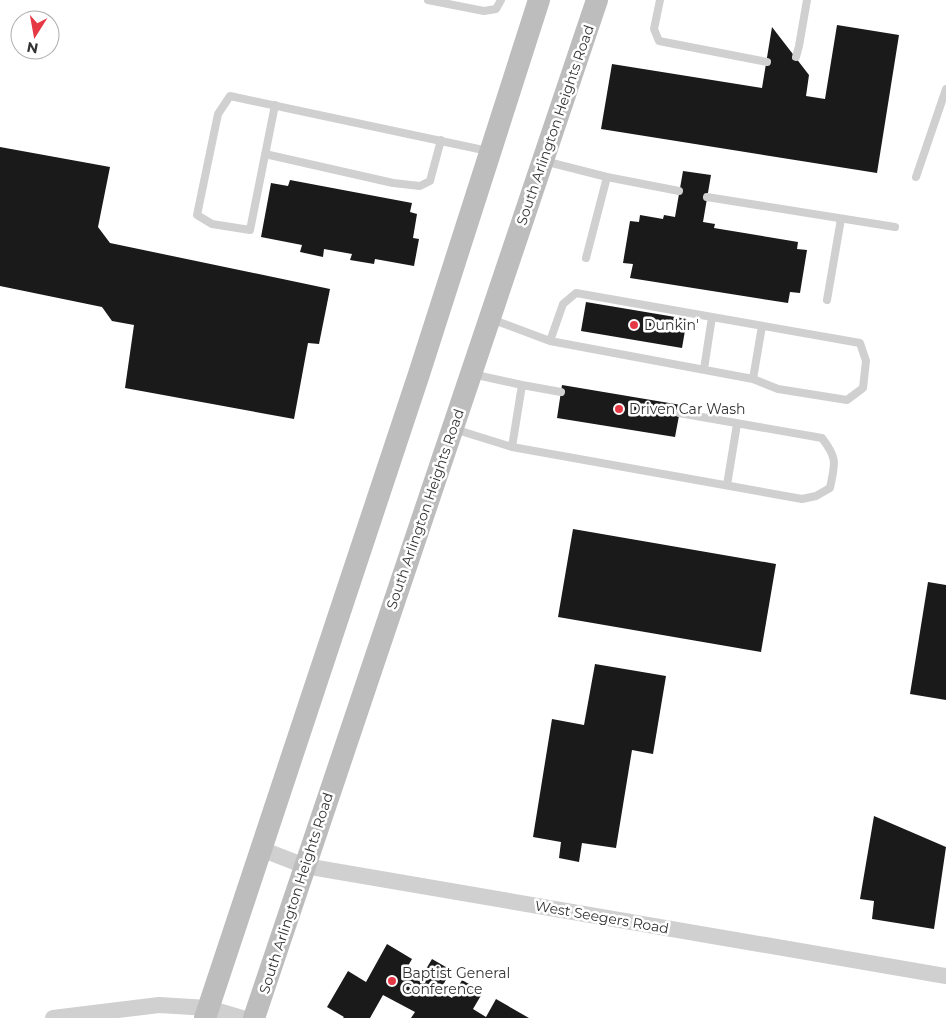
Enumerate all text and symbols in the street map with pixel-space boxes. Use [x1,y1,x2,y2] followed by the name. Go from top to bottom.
[10,10,60,60] north arrow
[512,23,598,227] street label: South Arlington Heights Road
[25,38,40,58] text: N
[644,316,699,334] place label: Dunkin'
[628,319,640,331] marker: Dunkin'
[629,400,746,418] place label: Driven Car Wash
[613,403,625,415] marker: Driven Car Wash
[382,407,468,611] street label: South Arlington Heights Road
[255,790,337,996] street label: South Arlington Heights Road
[534,896,670,938] street label: West Seegers Road
[402,964,510,998] place label: Baptist General Conference
[386,975,398,987] marker: Baptist General Conference

